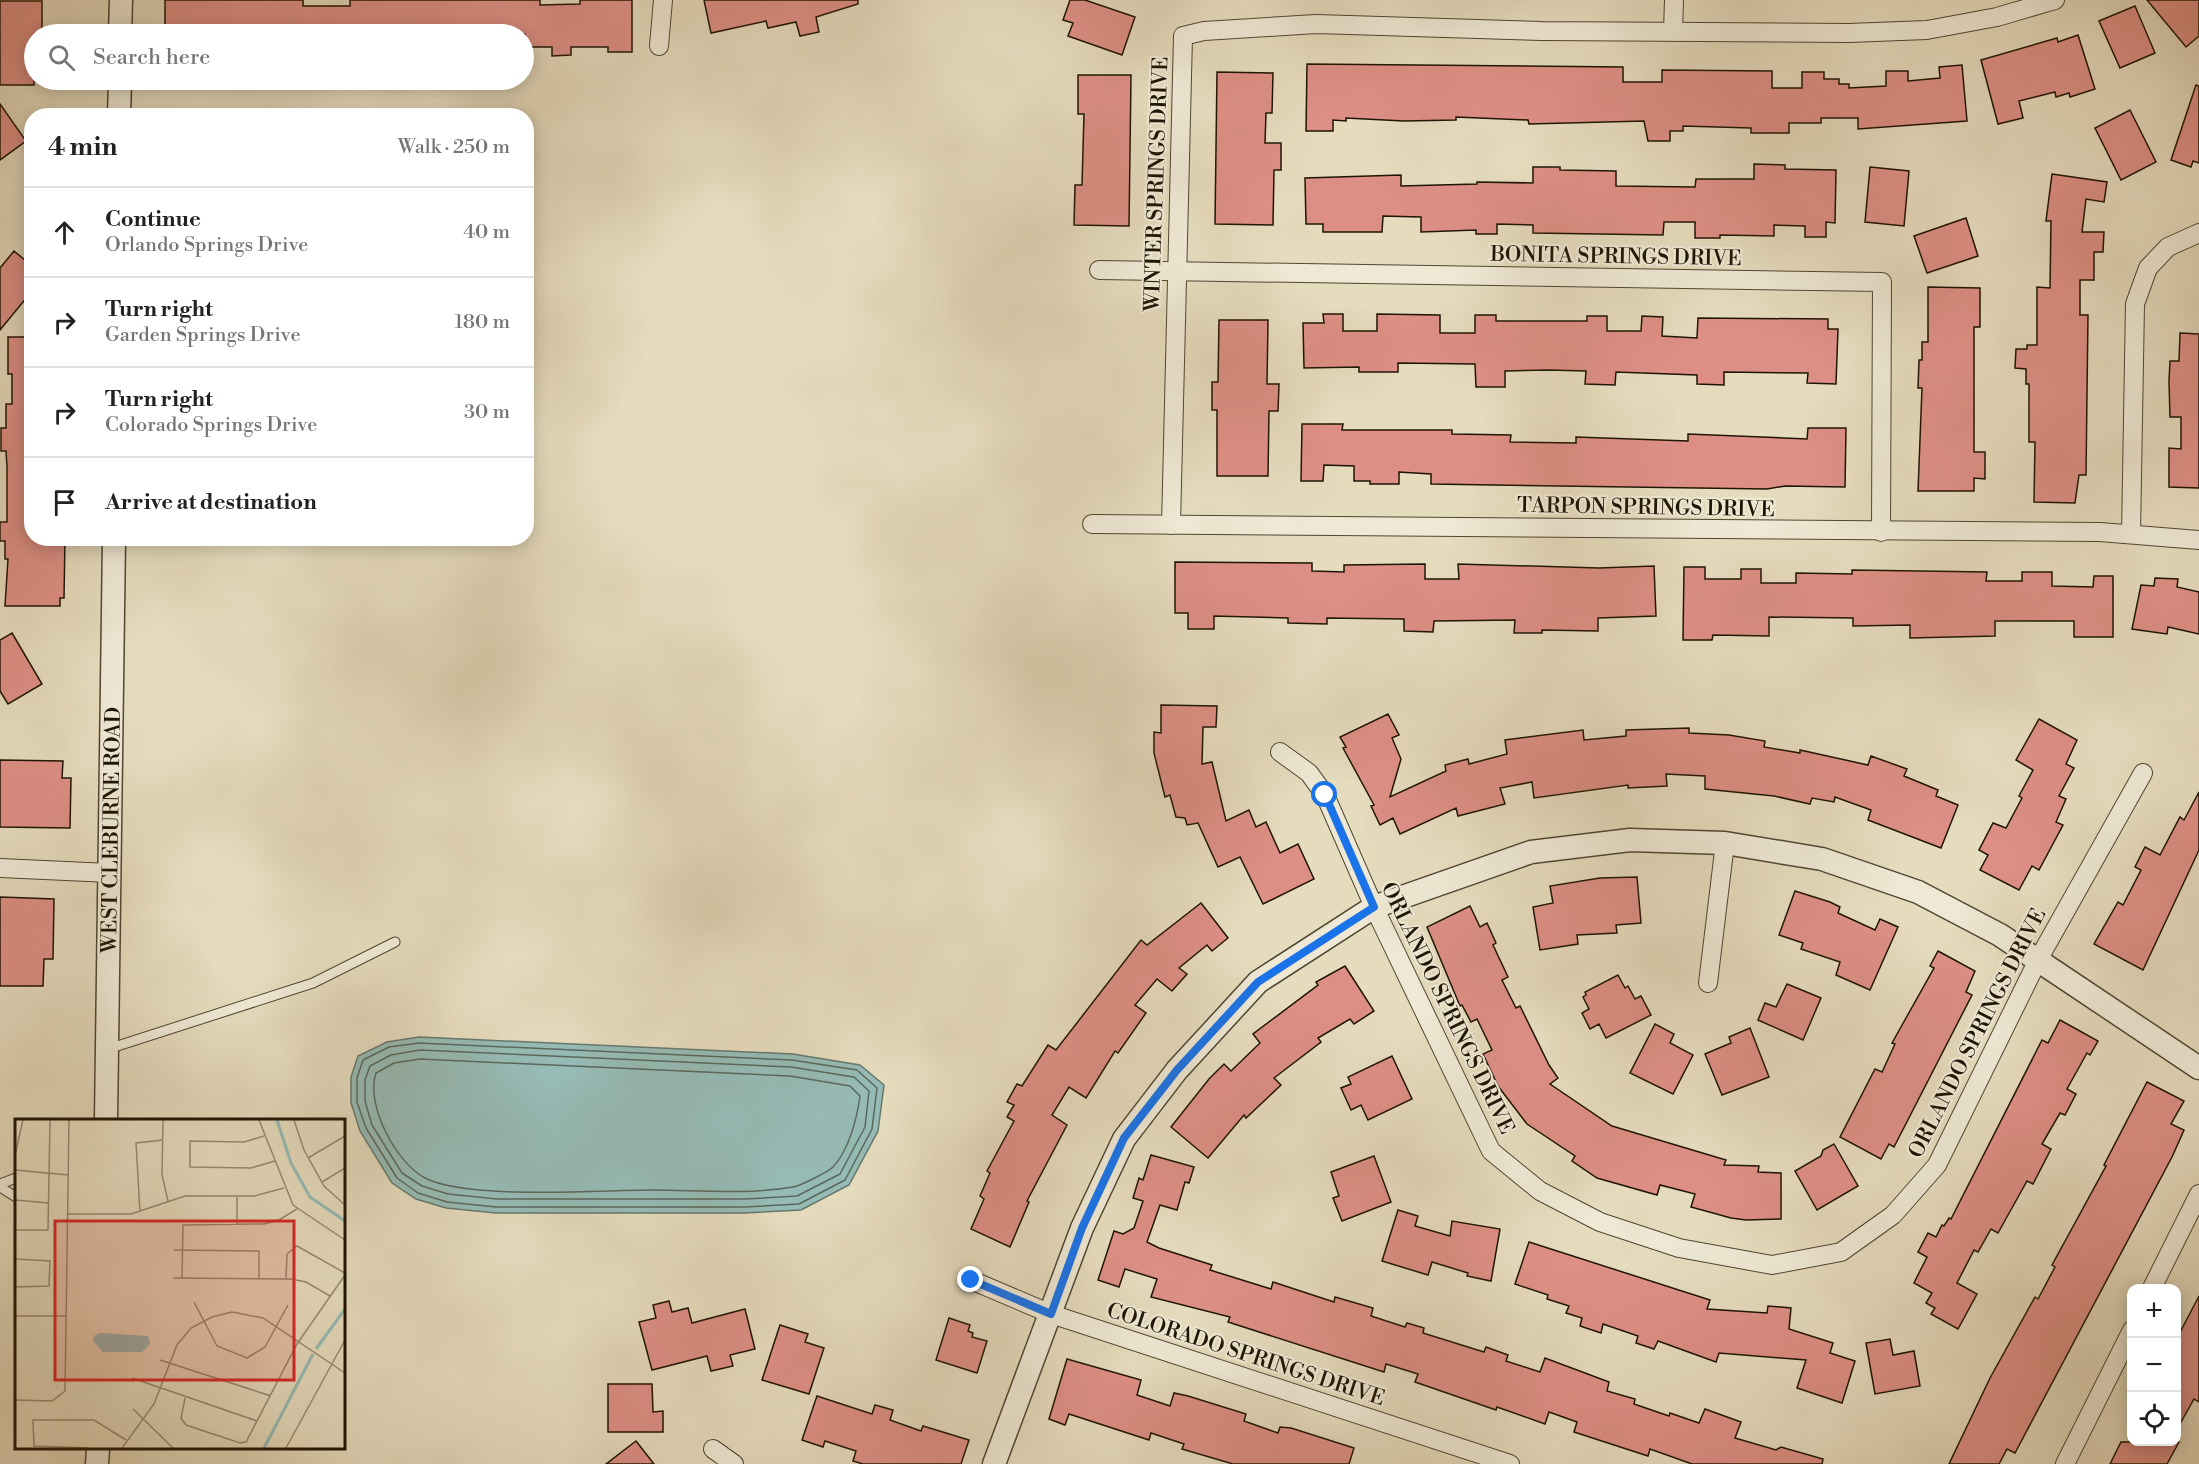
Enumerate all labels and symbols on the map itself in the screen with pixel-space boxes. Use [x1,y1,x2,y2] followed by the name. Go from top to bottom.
[1140,56,1174,313] street label: WINTER SPRINGS DRIVE
[1489,242,1742,272] street label: BONITA SPRINGS DRIVE
[1517,493,1775,523] street label: TARPON SPRINGS DRIVE
[97,707,127,954] street label: WEST CLEBURNE ROAD
[1311,781,1337,807] route start
[1375,878,1520,1139] street label: ORLANDO SPRINGS DRIVE
[1903,904,2052,1163] street label: ORLANDO SPRINGS DRIVE
[15,1119,345,1449] inset map
[957,1266,983,1292] route end
[1103,1298,1388,1412] street label: COLORADO SPRINGS DRIVE

